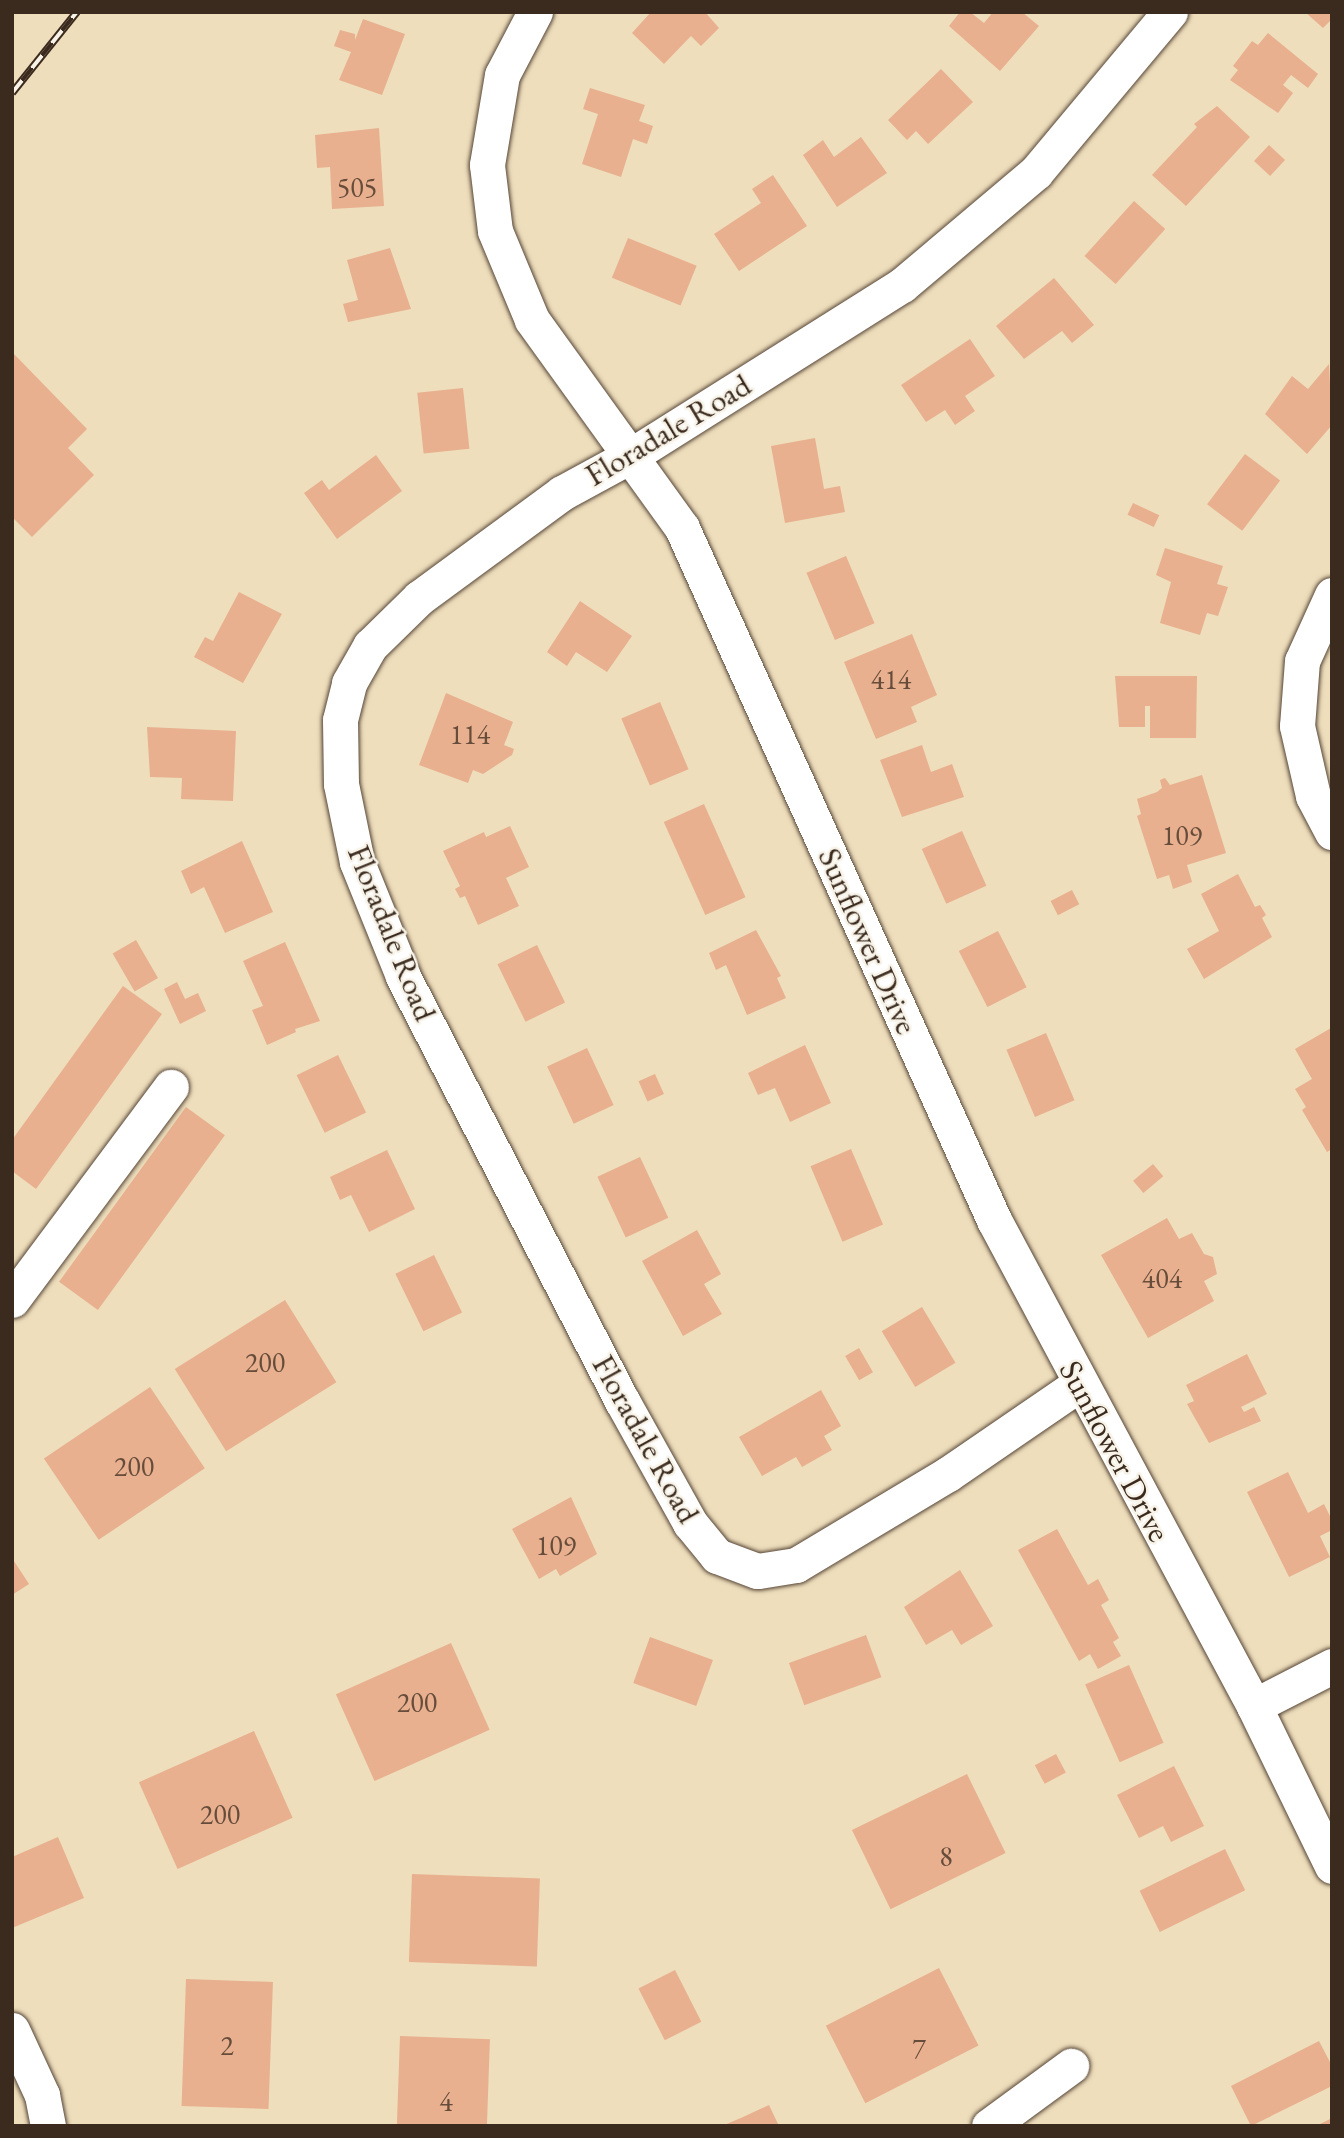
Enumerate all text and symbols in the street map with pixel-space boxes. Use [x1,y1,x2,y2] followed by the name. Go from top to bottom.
[337,170,377,204] house number: 505
[578,366,758,494] street label: Floradale Road
[871,662,911,696] house number: 414
[450,717,490,751] house number: 114
[1162,818,1202,852] house number: 109
[339,840,445,1026] street label: Floradale Road
[810,842,926,1040] street label: Sunflower Drive
[1142,1261,1182,1295] house number: 404
[245,1345,285,1379] house number: 200
[584,1348,708,1530] street label: Floradale Road
[1051,1354,1179,1548] street label: Sunflower Drive
[114,1449,154,1483] house number: 200
[536,1528,576,1562] house number: 109
[397,1685,437,1719] house number: 200
[200,1797,240,1831] house number: 200
[939,1839,953,1873] house number: 8
[220,2028,234,2062] house number: 2
[912,2031,926,2065] house number: 7
[439,2084,453,2118] house number: 4

